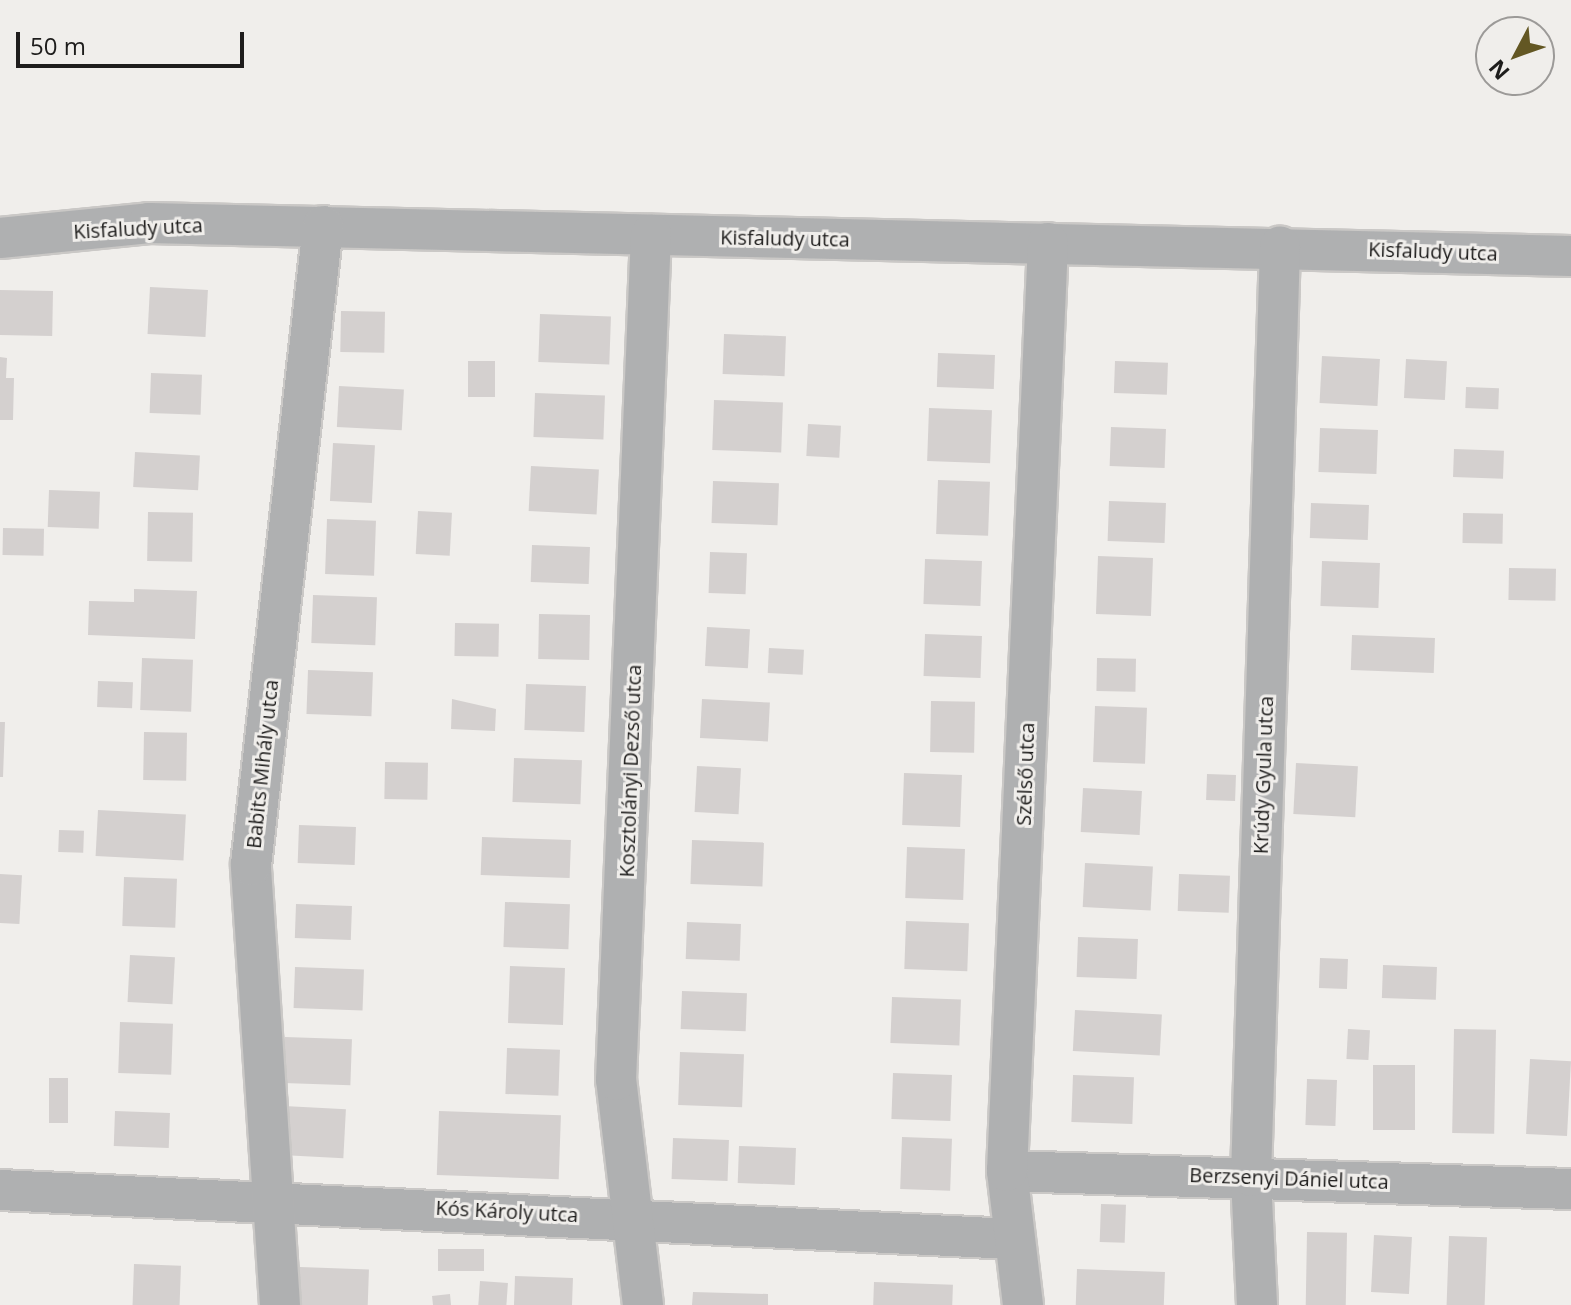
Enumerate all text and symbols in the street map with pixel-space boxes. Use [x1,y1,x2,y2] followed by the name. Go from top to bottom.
[20,16,248,66] scale bar
[1475,16,1555,96] north arrow
[30,29,86,62] text: 50 m
[1481,54,1516,87] text: N
[73,213,203,243] street label: Kisfaludy utca
[720,225,850,251] street label: Kisfaludy utca
[1368,237,1498,265] street label: Kisfaludy utca
[614,664,646,878] street label: Kosztolányi Dezső utca
[241,678,283,850] street label: Babits Mihály utca
[1248,695,1278,855] street label: Krúdy Gyula utca
[1011,722,1039,826] street label: Szélső utca
[1189,1163,1389,1193] street label: Berzsenyi Dániel utca
[435,1195,579,1227] street label: Kós Károly utca

